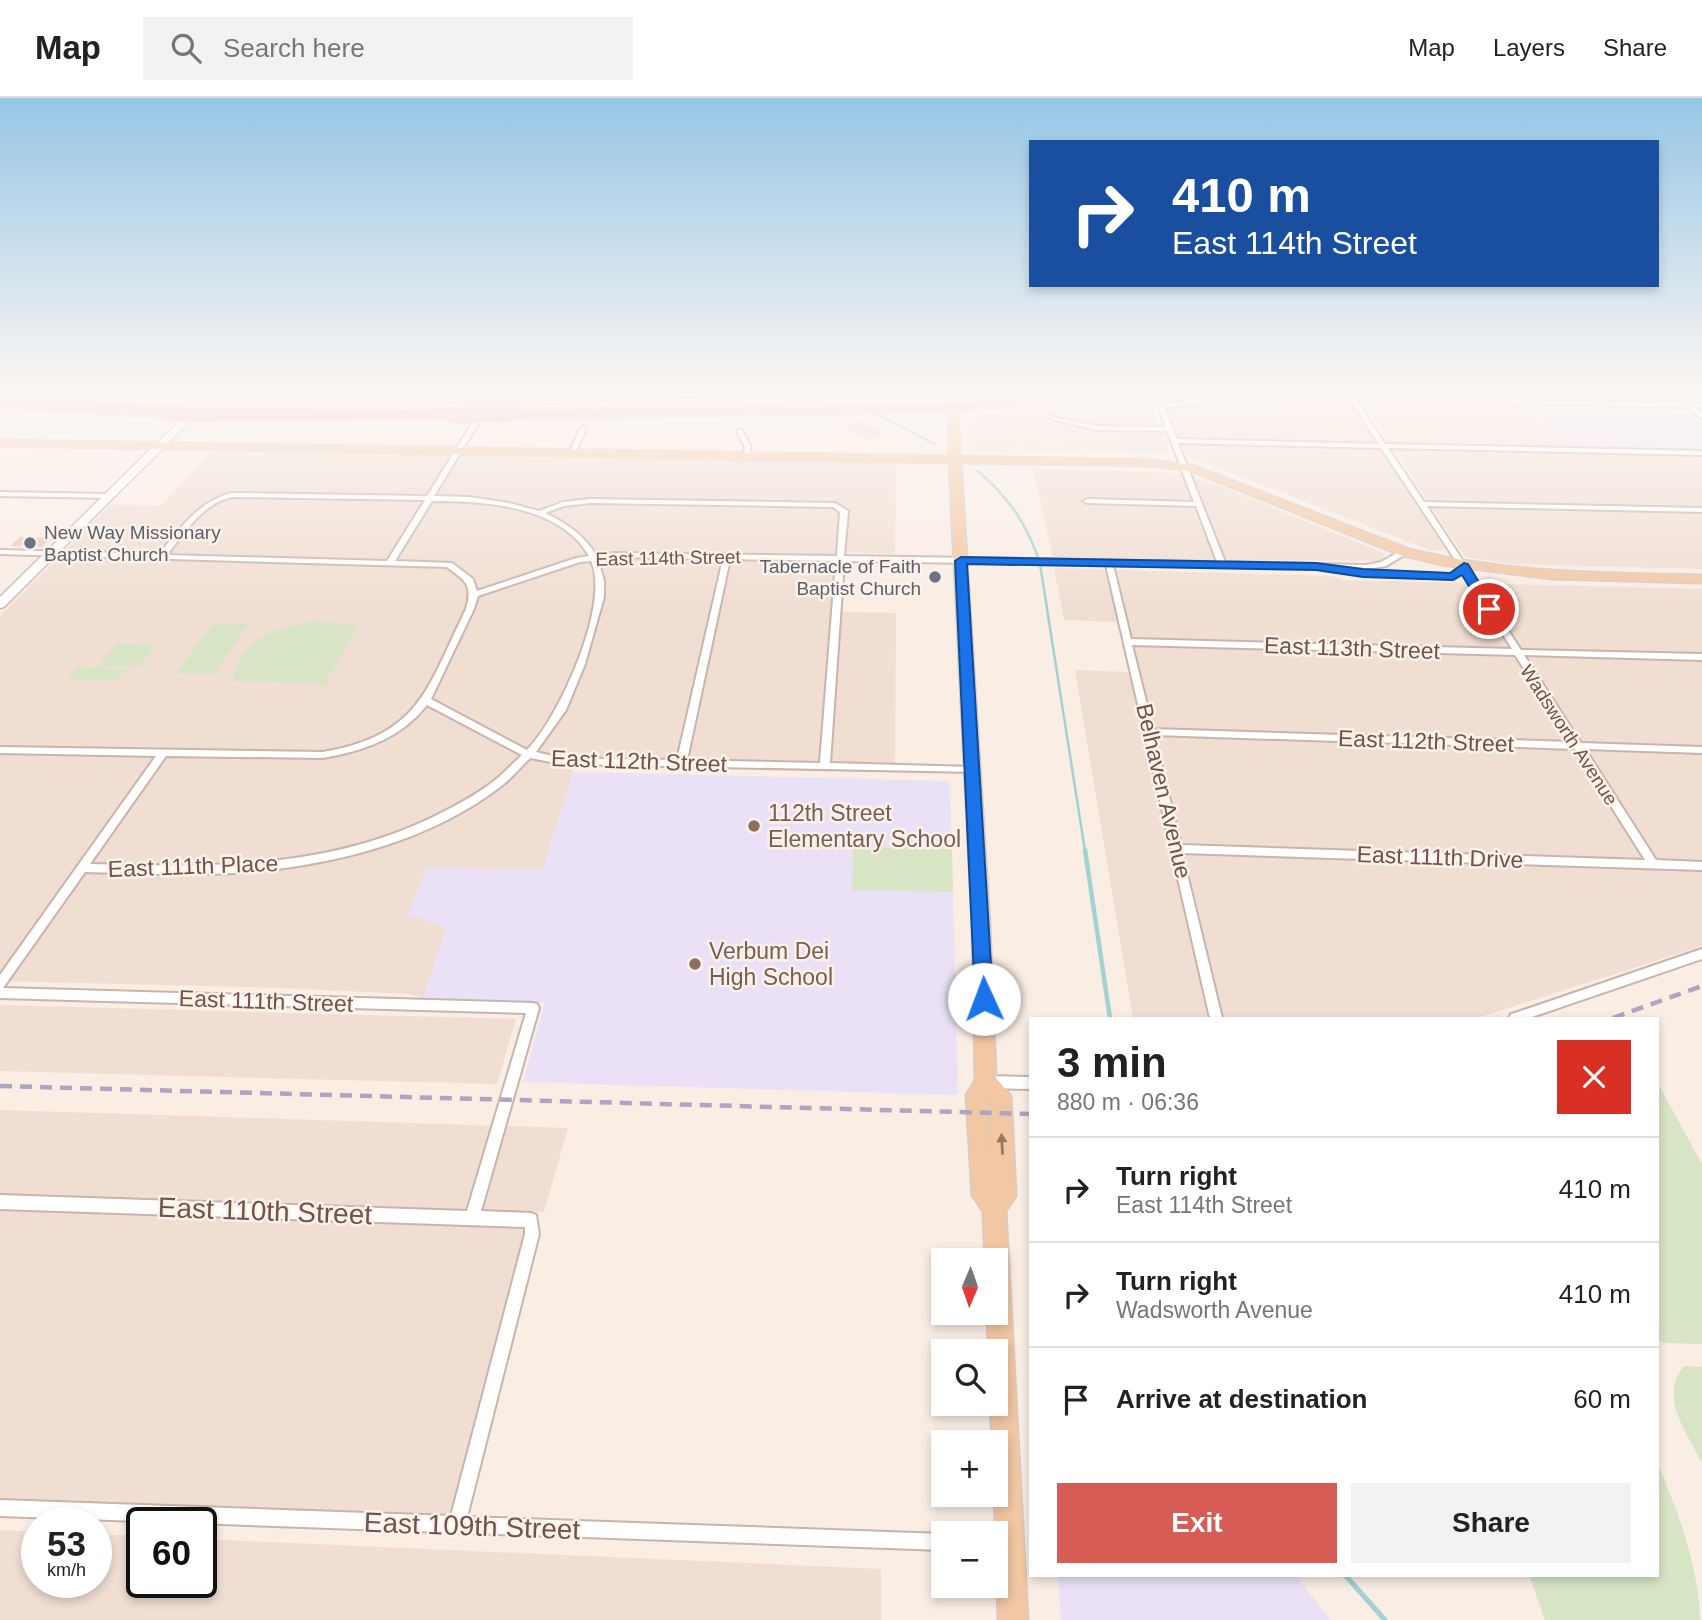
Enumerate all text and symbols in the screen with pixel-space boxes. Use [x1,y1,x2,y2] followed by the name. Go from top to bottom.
[143,17,633,80] search box
[35,29,101,66] text: Map
[167,29,205,67] icon: search
[223,33,365,63] text: Search here
[1408,34,1455,61] text: Map
[1493,34,1565,61] text: Layers
[1603,34,1667,61] text: Share
[1057,168,1148,259] icon: right
[1172,168,1311,222] text: 410 m
[1172,225,1417,261] text: East 114th Street
[44,522,221,565] place label: New Way Missionary Baptist Church
[22,535,38,551] marker: New Way Missionary Baptist Church
[595,546,742,570] street label: East 114th Street
[759,556,921,599] place label: Tabernacle of Faith Baptist Church
[927,569,943,585] marker: Tabernacle of Faith Baptist Church
[1459,579,1519,639] pin
[1470,590,1508,628] icon: arrive
[1264,632,1441,664] street label: East 113th Street
[1516,661,1622,809] street label: Wadsworth Avenue
[1131,701,1197,881] street label: Belhaven Avenue
[1338,725,1515,757] street label: East 112th Street
[551,745,728,777] street label: East 112th Street
[768,800,961,852] place label: 112th Street Elementary School
[746,818,762,834] marker: 112th Street Elementary School
[1356,841,1524,873] street label: East 111th Drive
[107,850,279,882] street label: East 111th Place
[709,938,833,990] place label: Verbum Dei High School
[687,956,703,972] marker: Verbum Dei High School
[947,962,1021,1036] position arrow
[178,985,354,1017] street label: East 111th Street
[1057,1039,1167,1086] text: 3 min
[1557,1040,1631,1114] button: close
[1057,1089,1199,1115] text: 880 m · 06:36
[997,1133,1008,1155] one-way arrow
[1116,1161,1237,1191] text: Turn right
[1057,1171,1095,1209] icon: right
[1559,1174,1631,1204] text: 410 m
[157,1192,373,1230] street label: East 110th Street
[1116,1192,1292,1218] text: East 114th Street
[931,1248,1008,1325] north arrow
[931,1248,1008,1598] map controls
[1116,1266,1237,1296] text: Turn right
[1057,1276,1095,1314] icon: right
[1559,1279,1631,1309] text: 410 m
[1116,1297,1313,1323] text: Wadsworth Avenue
[931,1339,1008,1416] button: search
[1057,1381,1095,1419] icon: arrive
[1116,1384,1367,1414] text: Arrive at destination
[1573,1384,1631,1414] text: 60 m
[931,1430,1008,1507] button: +
[1057,1483,1337,1563] button: Exit
[1351,1483,1631,1563] button: Share
[126,1507,217,1598] speed limit sign: 60
[363,1507,581,1545] street label: East 109th Street
[931,1521,1008,1598] button: −
[47,1524,86,1563] text: 53
[47,1560,86,1580] text: km/h

